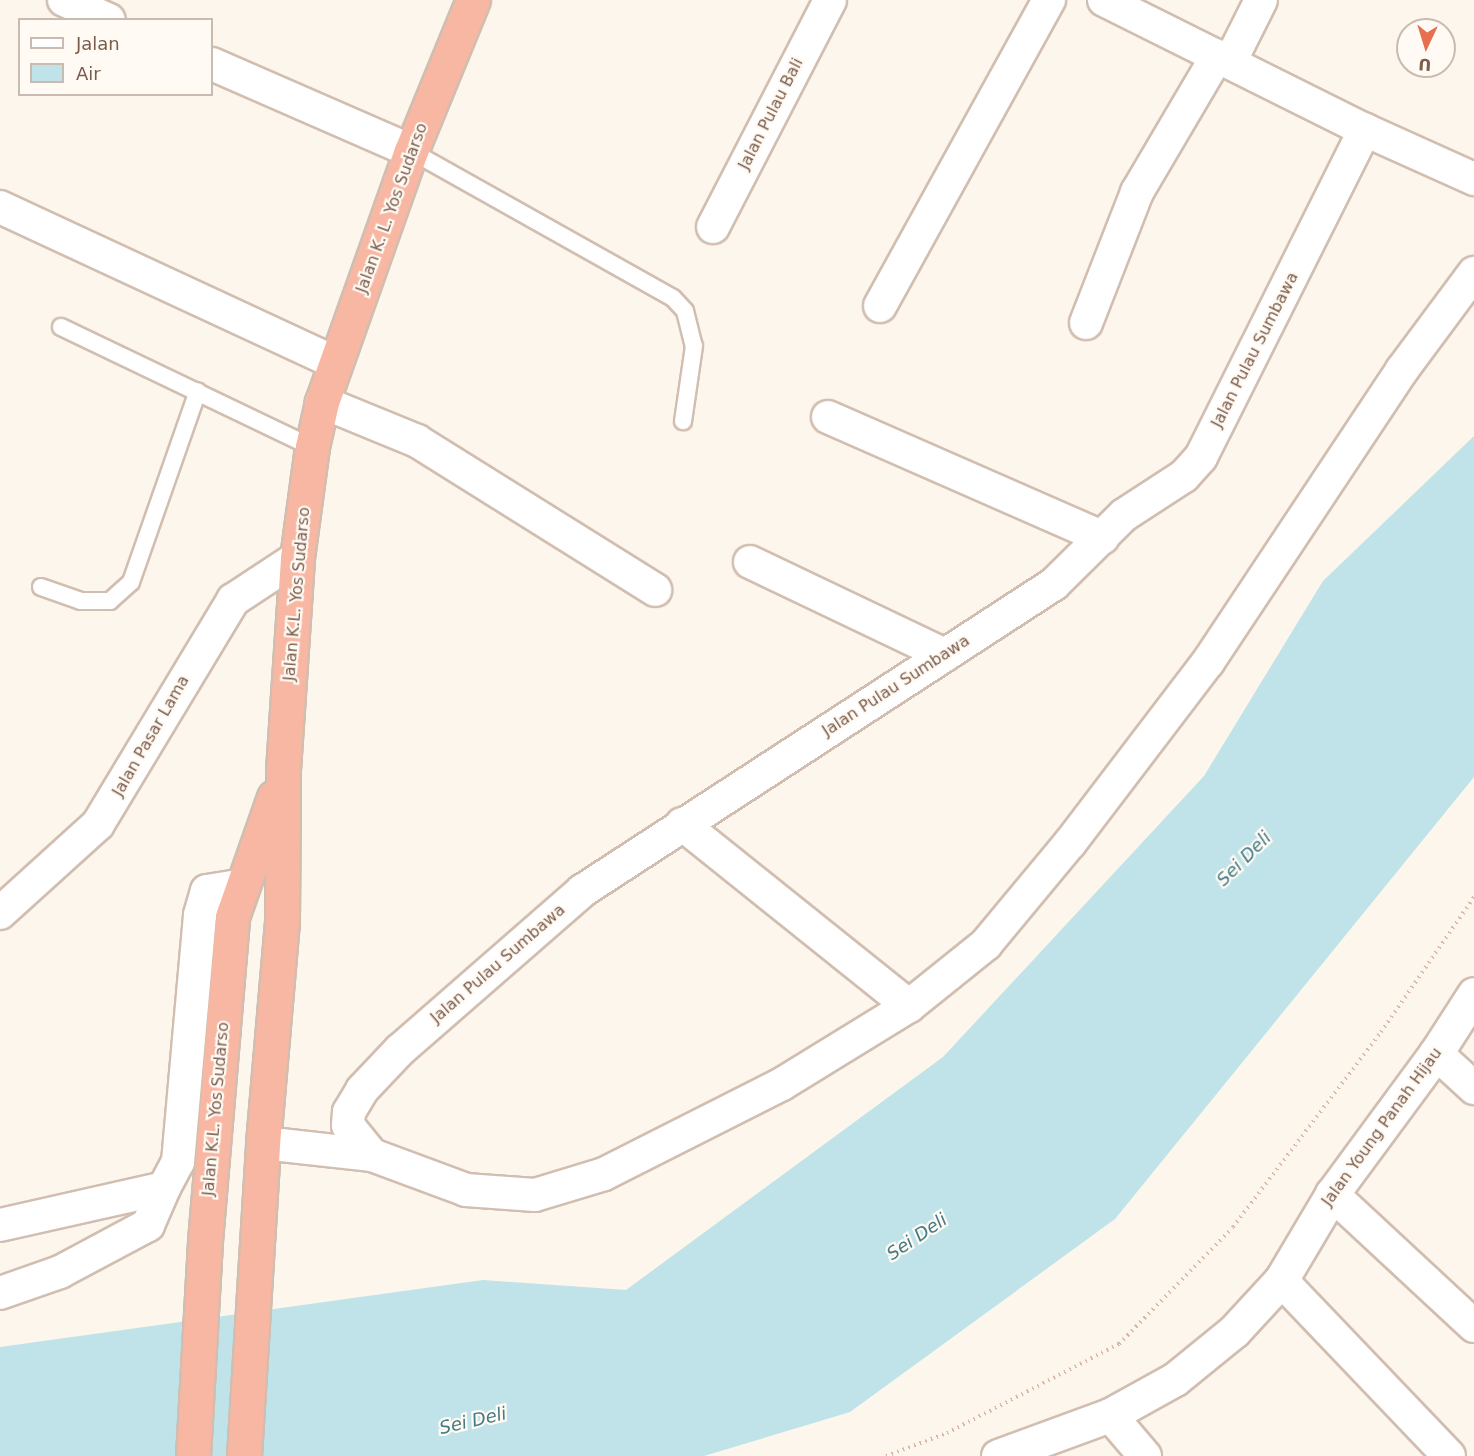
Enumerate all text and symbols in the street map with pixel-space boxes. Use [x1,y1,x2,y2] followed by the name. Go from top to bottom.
[18,18,213,96] legend
[1396,18,1456,78] north arrow
[76,33,120,54] text: Jalan
[735,55,807,173] street label: Jalan Pulau Bali
[1418,55,1432,74] text: U
[76,63,101,84] text: Air
[352,120,432,296] street label: Jalan K. L. Yos Sudarso
[1207,269,1303,431] street label: Jalan Pulau Sumbawa
[280,506,314,682] street label: Jalan K.L. Yos Sudarso
[819,631,973,741] street label: Jalan Pulau Sumbawa
[109,672,193,800] street label: Jalan Pasar Lama
[1212,827,1276,891] water label: Sei Deli
[427,900,569,1028] street label: Jalan Pulau Sumbawa
[199,1021,233,1197] street label: Jalan K.L. Yos Sudarso
[1318,1044,1446,1210] street label: Jalan Young Panah Hijau
[883,1209,951,1265] water label: Sei Deli
[437,1403,509,1439] water label: Sei Deli

